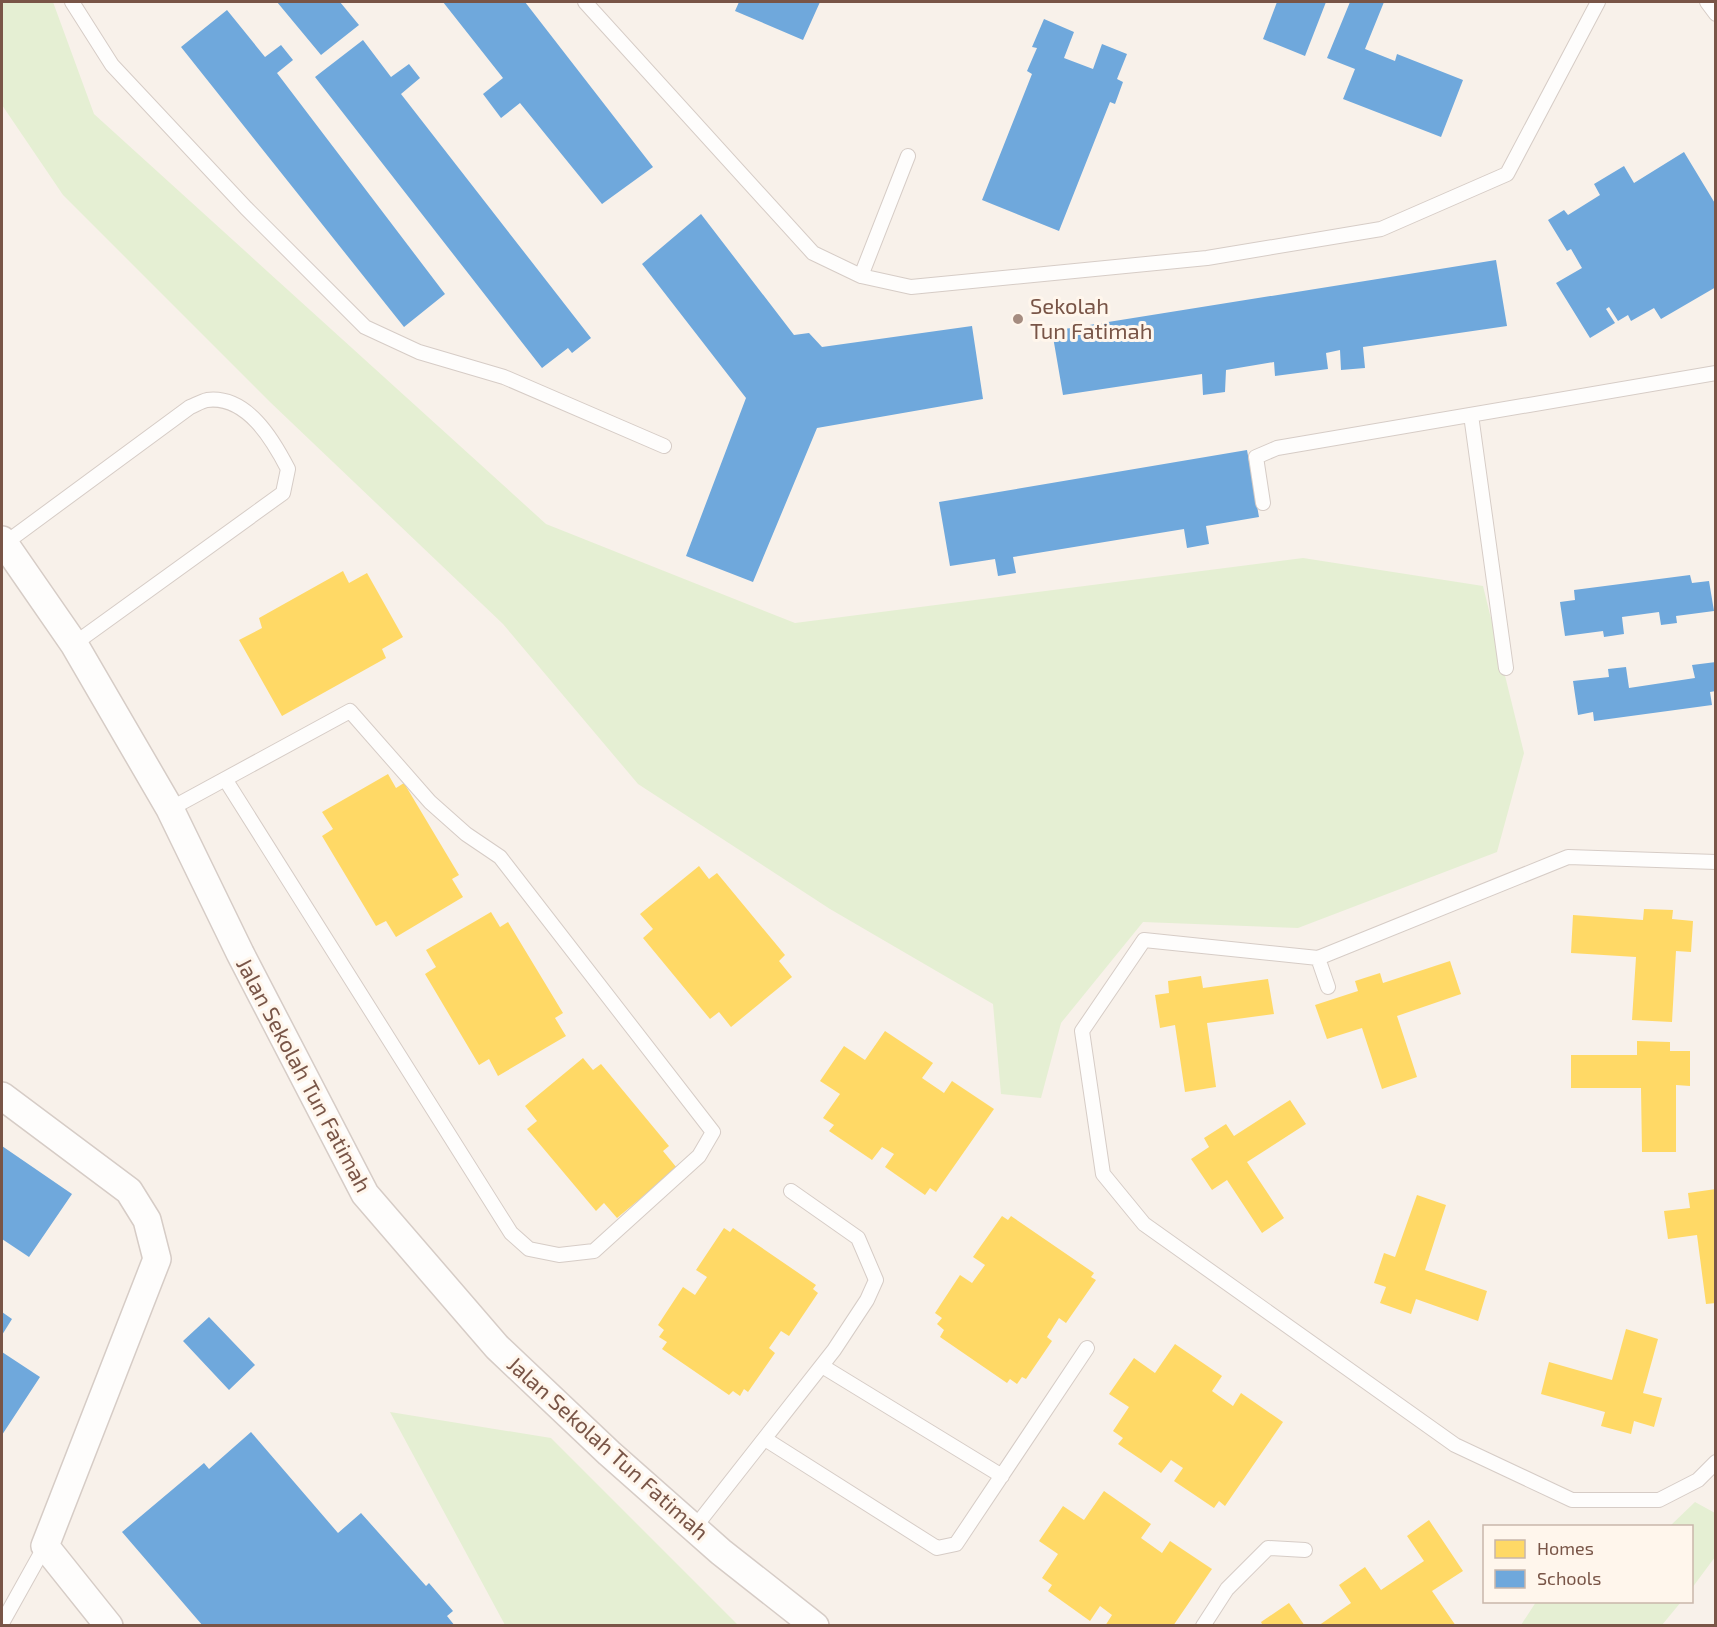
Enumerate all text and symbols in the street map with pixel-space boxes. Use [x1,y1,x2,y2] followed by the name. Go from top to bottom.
[1030,292,1152,343] place label: Sekolah Tun Fatimah
[1011,312,1025,326] marker: Sekolah Tun Fatimah
[232,953,378,1196] street label: Jalan Sekolah Tun Fatimah
[503,1350,715,1544] street label: Jalan Sekolah Tun Fatimah
[1483,1525,1693,1603] legend
[1537,1537,1594,1559] text: Homes
[1537,1567,1601,1589] text: Schools

